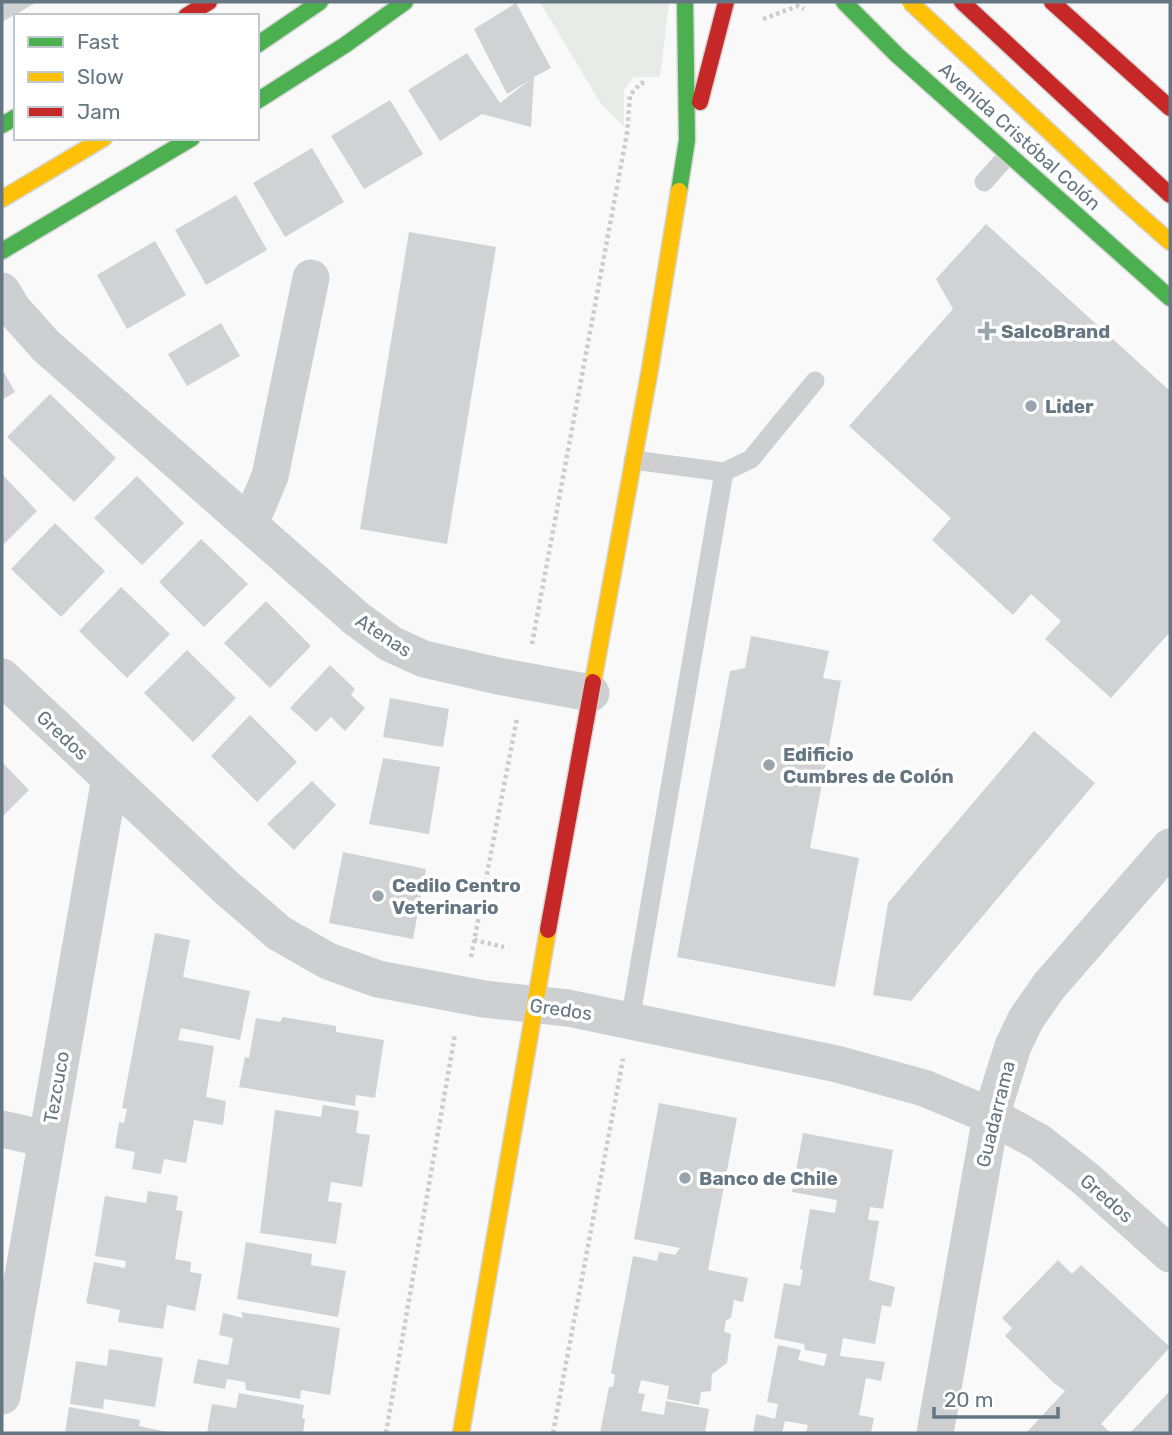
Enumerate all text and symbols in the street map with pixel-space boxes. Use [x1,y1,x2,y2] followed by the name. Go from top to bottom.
[14,14,259,140] legend
[77,29,119,54] text: Fast
[934,58,1105,215] street label: Avenida Cristóbal Colón
[77,64,124,89] text: Slow
[77,99,121,124] text: Jam
[1001,320,1110,343] place label: SalcoBrand
[979,323,995,339] marker: SalcoBrand
[1045,395,1094,418] place label: Lider
[1023,398,1039,414] marker: Lider
[351,609,416,662] street label: Atenas
[32,706,93,765] street label: Gredos
[783,743,954,788] place label: Edificio Cumbres de Colón
[761,757,777,773] marker: Edificio Cumbres de Colón
[392,874,521,919] place label: Cedilo Centro Veterinario
[370,888,386,904] marker: Cedilo Centro Veterinario
[528,994,593,1025] street label: Gredos
[39,1049,74,1125] street label: Tezcuco
[971,1059,1020,1170] street label: Guadarrama
[699,1167,838,1190] place label: Banco de Chile
[1076,1169,1138,1228] street label: Gredos
[677,1170,693,1186] marker: Banco de Chile
[934,1376,1058,1420] scale bar
[944,1387,993,1412] text: 20 m

